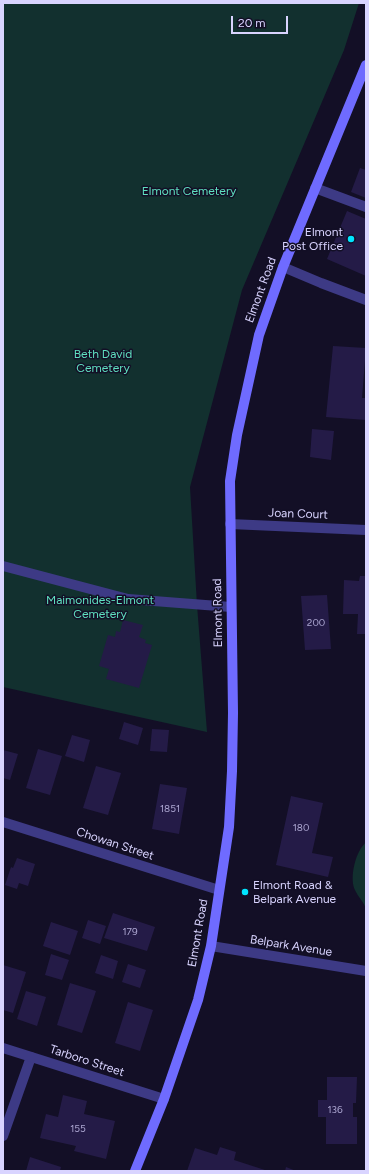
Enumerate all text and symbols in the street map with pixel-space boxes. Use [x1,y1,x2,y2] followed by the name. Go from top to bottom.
[233,8,290,34] scale bar
[238,16,266,30] text: 20 m
[142,184,236,198] park label: Elmont Cemetery
[282,225,343,253] place label: Elmont Post Office
[346,234,356,244] marker: Elmont Post Office
[242,255,280,325] street label: Elmont Road
[74,347,132,375] park label: Beth David Cemetery
[268,506,328,522] street label: Joan Court
[210,579,226,647] street label: Elmont Road
[46,593,154,621] park label: Maimonides-Elmont Cemetery
[307,617,325,629] house number: 200
[160,803,180,815] house number: 1851
[293,822,309,834] house number: 180
[74,825,156,863] street label: Chowan Street
[253,878,336,906] place label: Elmont Road & Belpark Avenue
[240,887,250,897] marker: Elmont Road & Belpark Avenue
[185,898,211,968] street label: Elmont Road
[122,926,138,938] house number: 179
[249,932,333,960] street label: Belpark Avenue
[48,1042,126,1080] street label: Tarboro Street
[327,1104,343,1116] house number: 136
[70,1123,86,1135] house number: 155

